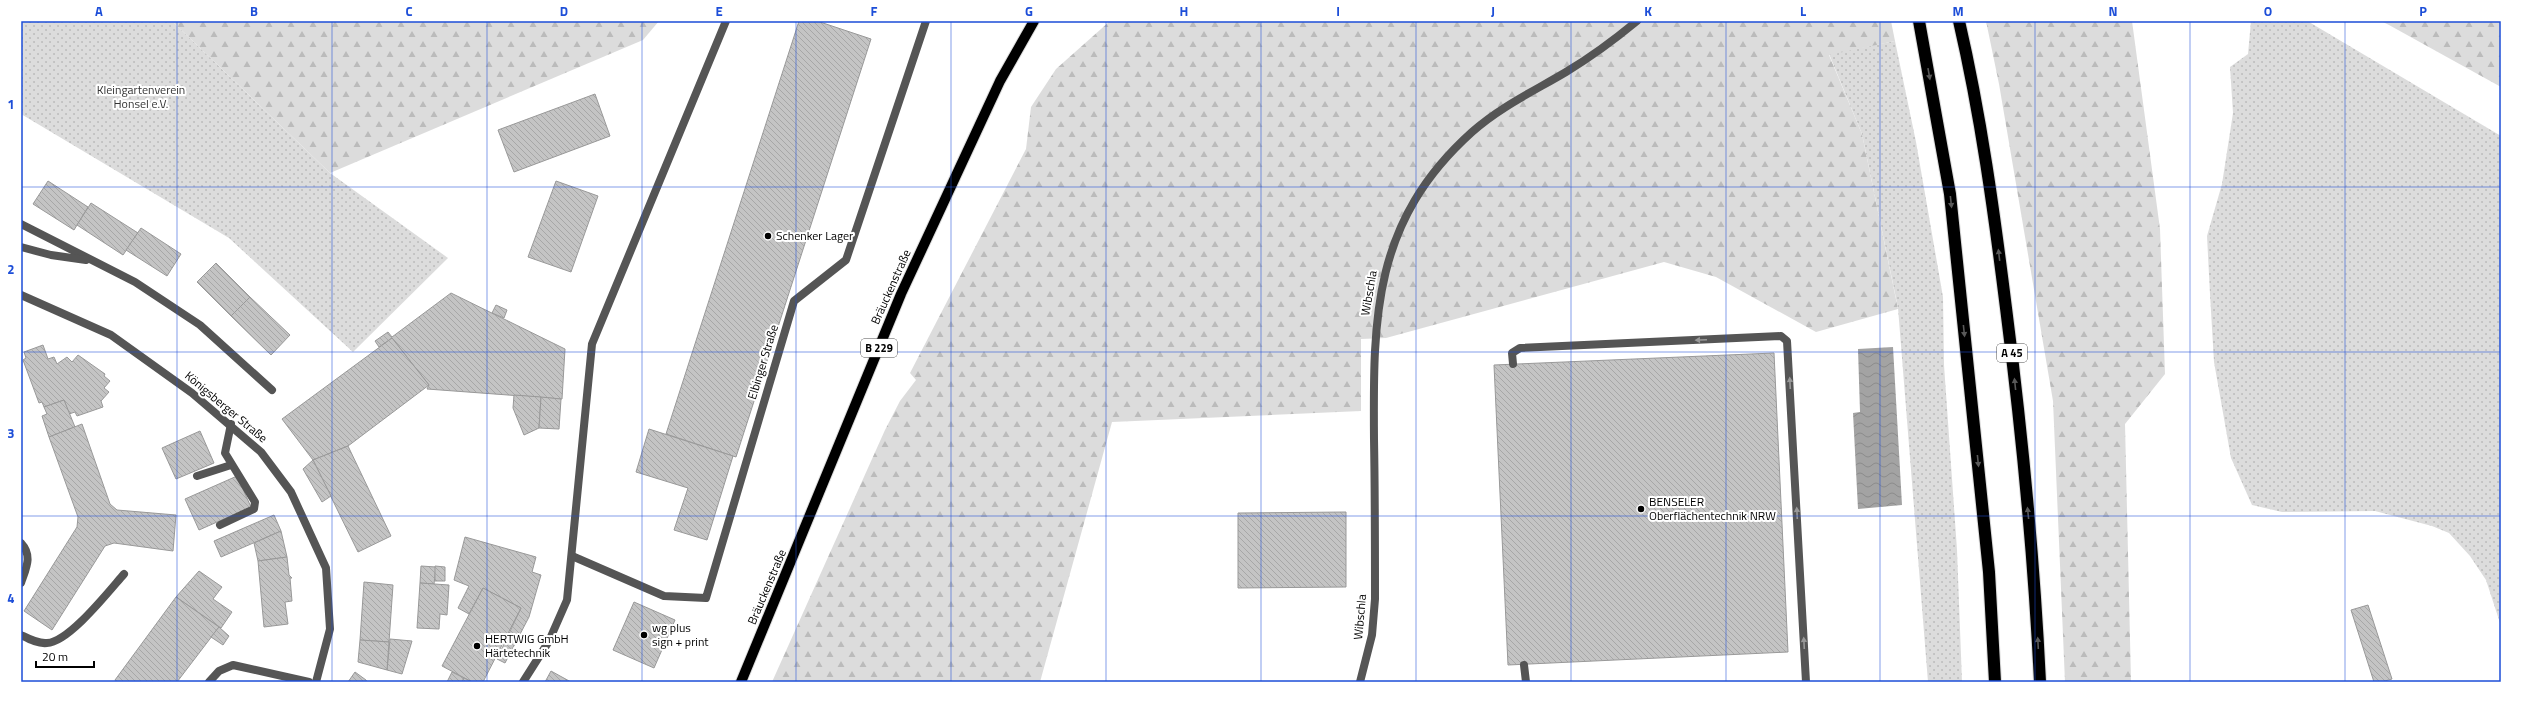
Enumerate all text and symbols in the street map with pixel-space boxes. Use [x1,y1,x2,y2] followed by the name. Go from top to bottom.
[95,1,103,21] text: A
[250,1,258,21] text: B
[405,1,413,21] text: C
[560,1,568,21] text: D
[715,1,723,21] text: E
[871,1,878,21] text: F
[1025,1,1033,21] text: G
[1180,1,1188,21] text: H
[1336,1,1340,21] text: I
[1491,1,1495,21] text: J
[1644,1,1652,21] text: K
[1800,1,1806,21] text: L
[1952,1,1964,21] text: M
[2108,1,2118,21] text: N
[2264,1,2272,21] text: O
[2419,1,2427,21] text: P
[1926,68,1932,80] one-way arrow
[97,80,185,113] park label: Kleingartenverein Honsel e.V.
[7,94,15,114] text: 1
[1948,196,1954,208] one-way arrow
[776,226,853,245] place label: Schenker Lager
[763,231,773,241] marker: Schenker Lager
[866,246,916,327] street label: Bräuckenstraße
[1996,249,2002,261] one-way arrow
[7,259,15,279] text: 2
[1355,269,1382,317] street label: Wibschla
[742,322,783,402] street label: Elbinger Straße
[1961,325,1967,337] one-way arrow
[1695,336,1707,343] one-way arrow
[861,339,897,357] road number: B 229
[1997,344,2027,362] road number: A 45
[181,366,272,447] street label: Königsberger Straße
[1787,377,1794,389] one-way arrow
[2012,378,2018,390] one-way arrow
[7,423,15,443] text: 3
[1975,455,1981,467] one-way arrow
[1649,492,1776,525] place label: BENSELER Oberflächentechnik NRW
[1636,504,1646,514] marker: BENSELER Oberflächentechnik NRW
[1794,507,1801,519] one-way arrow
[2025,507,2032,519] one-way arrow
[742,546,791,627] street label: Bräuckenstraße
[7,588,15,608] text: 4
[1348,593,1371,641] street label: Wibschla
[652,618,709,651] place label: wg plus sign + print
[485,629,569,662] place label: HERTWIG GmbH Härtetechnik
[639,630,649,640] marker: wg plus sign + print
[1801,636,1807,649] one-way arrow
[2035,637,2042,649] one-way arrow
[472,641,482,651] marker: HERTWIG GmbH Härtetechnik
[36,643,94,669] scale bar
[42,647,68,666] text: 20 m

